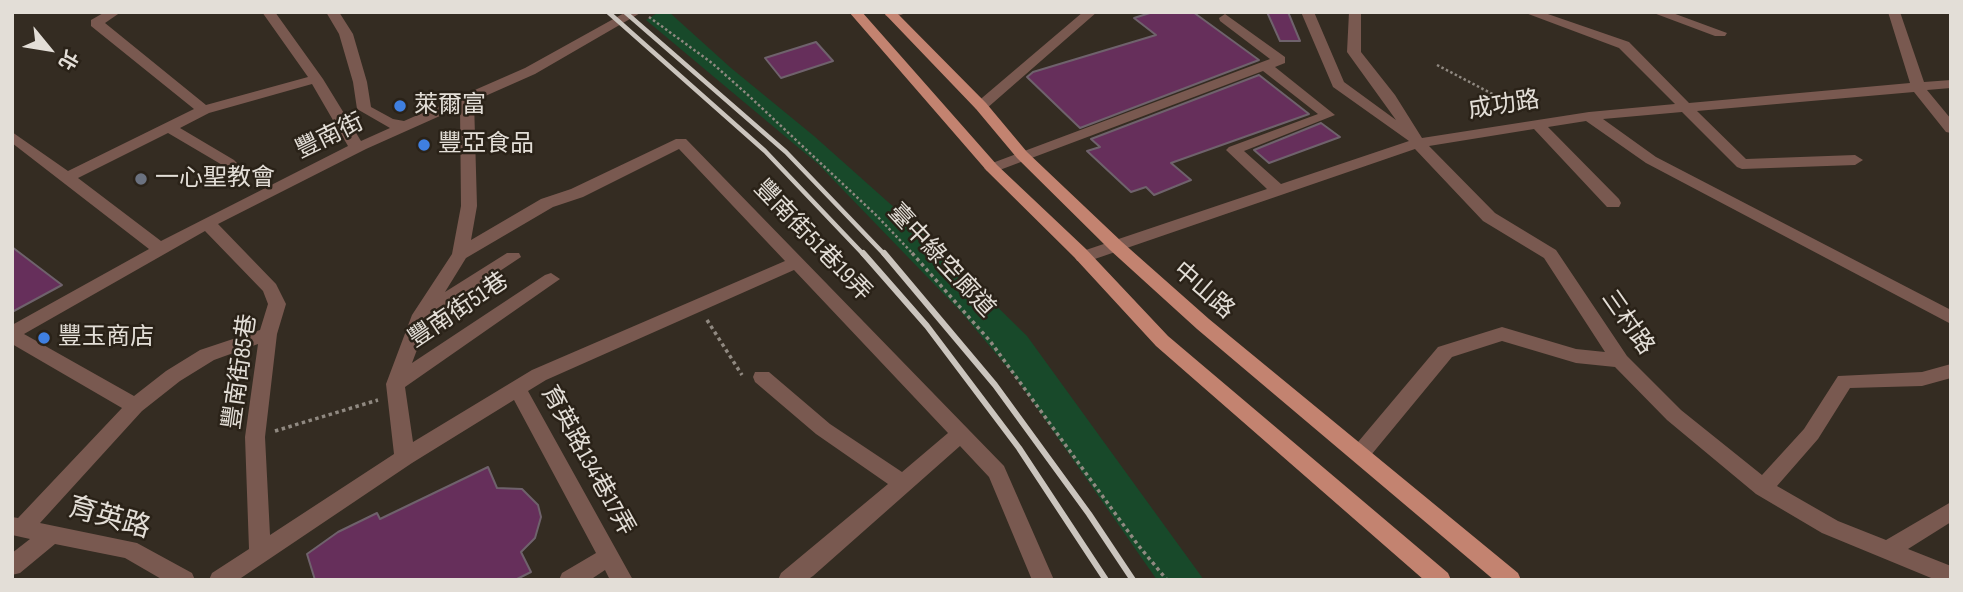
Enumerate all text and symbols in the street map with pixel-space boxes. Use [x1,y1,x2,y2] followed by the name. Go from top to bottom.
[14,14,84,84] north arrow
[53,46,82,74] text: 北
[1466,86,1542,126] street label: 成功路
[414,92,486,120] place label: 萊爾富
[392,98,408,114] marker: 萊爾富
[291,108,369,166] street label: 豐南街
[438,131,534,159] place label: 豐亞食品
[416,137,432,153] marker: 豐亞食品
[155,165,275,193] place label: 一心聖教會
[133,171,149,187] marker: 一心聖教會
[747,175,877,307] street label: 豐南街51巷19弄
[881,199,1001,323] street label: 臺中綠空廊道
[1166,257,1240,325] street label: 中山路
[404,267,514,355] street label: 豐南街51巷
[1595,285,1659,361] street label: 三村路
[219,312,263,432] street label: 豐南街85巷
[58,324,154,352] place label: 豐玉商店
[36,330,52,346] marker: 豐玉商店
[534,381,640,541] street label: 育英路134巷17弄
[64,491,154,547] street label: 育英路

